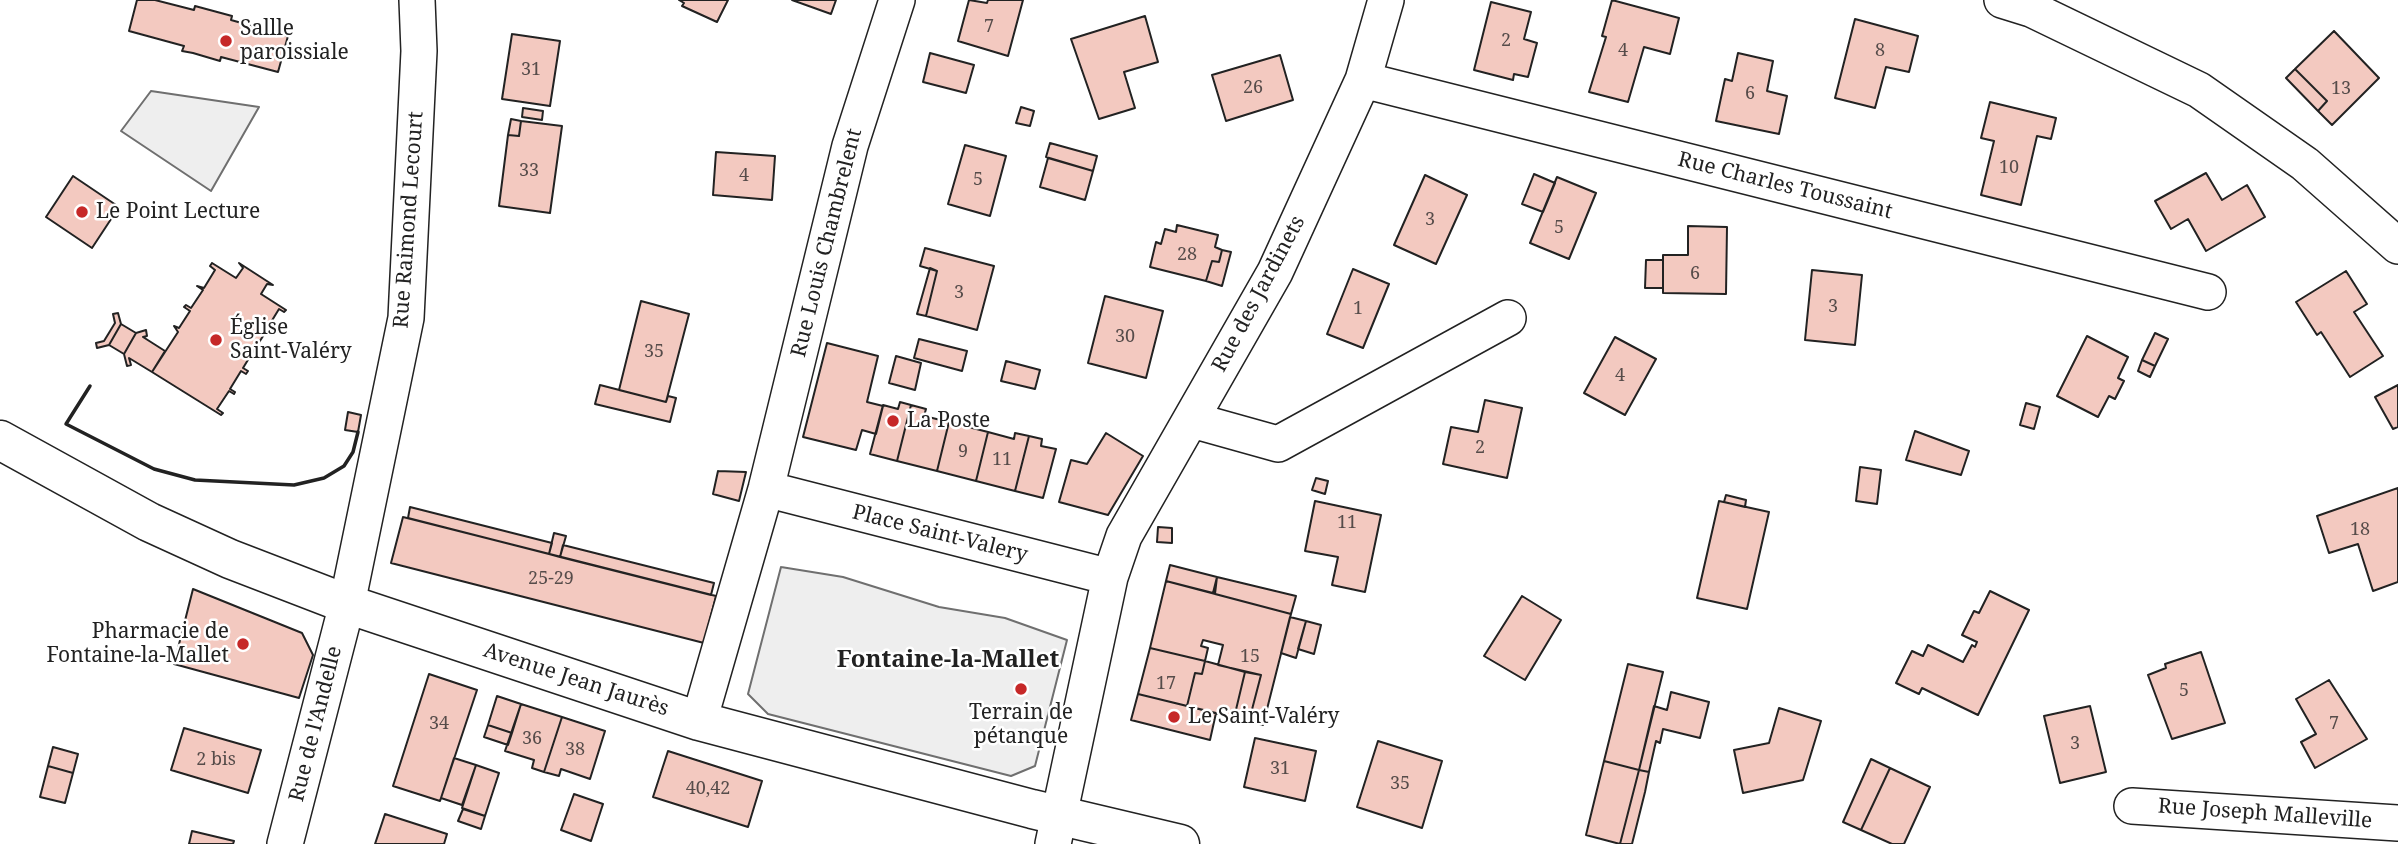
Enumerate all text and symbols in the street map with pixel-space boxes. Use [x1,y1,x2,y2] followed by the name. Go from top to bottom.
[240,16,349,66] place label: Sallle paroissiale
[984,16,994,38] house number: 7
[1501,30,1511,52] house number: 2
[218,33,234,49] marker: Sallle paroissiale
[1618,40,1628,62] house number: 4
[1875,40,1885,62] house number: 8
[521,59,541,81] house number: 31
[1243,77,1263,99] house number: 26
[2331,78,2351,100] house number: 13
[1745,83,1755,105] house number: 6
[389,111,429,329] street label: Rue Raimond Lecourt
[786,126,868,360] street label: Rue Louis Chambrelent
[1675,147,1895,225] street label: Rue Charles Toussaint
[1999,157,2019,179] house number: 10
[519,160,539,182] house number: 33
[739,165,749,187] house number: 4
[973,169,983,191] house number: 5
[96,199,260,225] place label: Le Point Lecture
[74,204,90,220] marker: Le Point Lecture
[1425,209,1435,231] house number: 3
[1207,212,1311,376] street label: Rue des Jardinets
[1554,217,1564,239] house number: 5
[1177,244,1197,266] house number: 28
[1690,263,1700,285] house number: 6
[954,282,964,304] house number: 3
[1828,296,1838,318] house number: 3
[1353,298,1363,320] house number: 1
[230,315,352,365] place label: Église Saint-Valéry
[1115,326,1135,348] house number: 30
[208,332,224,348] marker: Église Saint-Valéry
[644,341,664,363] house number: 35
[1615,365,1625,387] house number: 4
[907,408,990,434] place label: La Poste
[885,413,901,429] marker: La Poste
[1475,437,1485,459] house number: 2
[958,441,968,463] house number: 9
[992,449,1012,471] house number: 11
[850,500,1030,568] street label: Place Saint-Valery
[1337,512,1357,534] house number: 11
[2350,519,2370,541] house number: 18
[528,568,574,590] house number: 25-29
[47,619,229,669] place label: Pharmacie de Fontaine-la-Mallet
[235,636,251,652] marker: Pharmacie de Fontaine-la-Mallet
[480,638,672,722] street label: Avenue Jean Jaurès
[284,644,348,804] street label: Rue de l'Andelle
[837,646,1059,674] district label: Fontaine-la-Mallet
[1240,646,1260,668] house number: 15
[1156,673,1176,695] house number: 17
[2179,680,2189,702] house number: 5
[1013,681,1029,697] marker: Terrain de pétanque
[969,700,1073,750] place label: Terrain de pétanque
[1188,704,1339,730] place label: Le Saint-Valéry
[1166,709,1182,725] marker: Le Saint-Valéry
[429,713,449,735] house number: 34
[2329,713,2339,735] house number: 7
[522,728,542,750] house number: 36
[2070,733,2080,755] house number: 3
[565,739,585,761] house number: 38
[196,749,236,771] house number: 2 bis
[1270,758,1290,780] house number: 31
[1390,773,1410,795] house number: 35
[686,778,730,800] house number: 40,42
[2157,794,2373,834] street label: Rue Joseph Malleville

